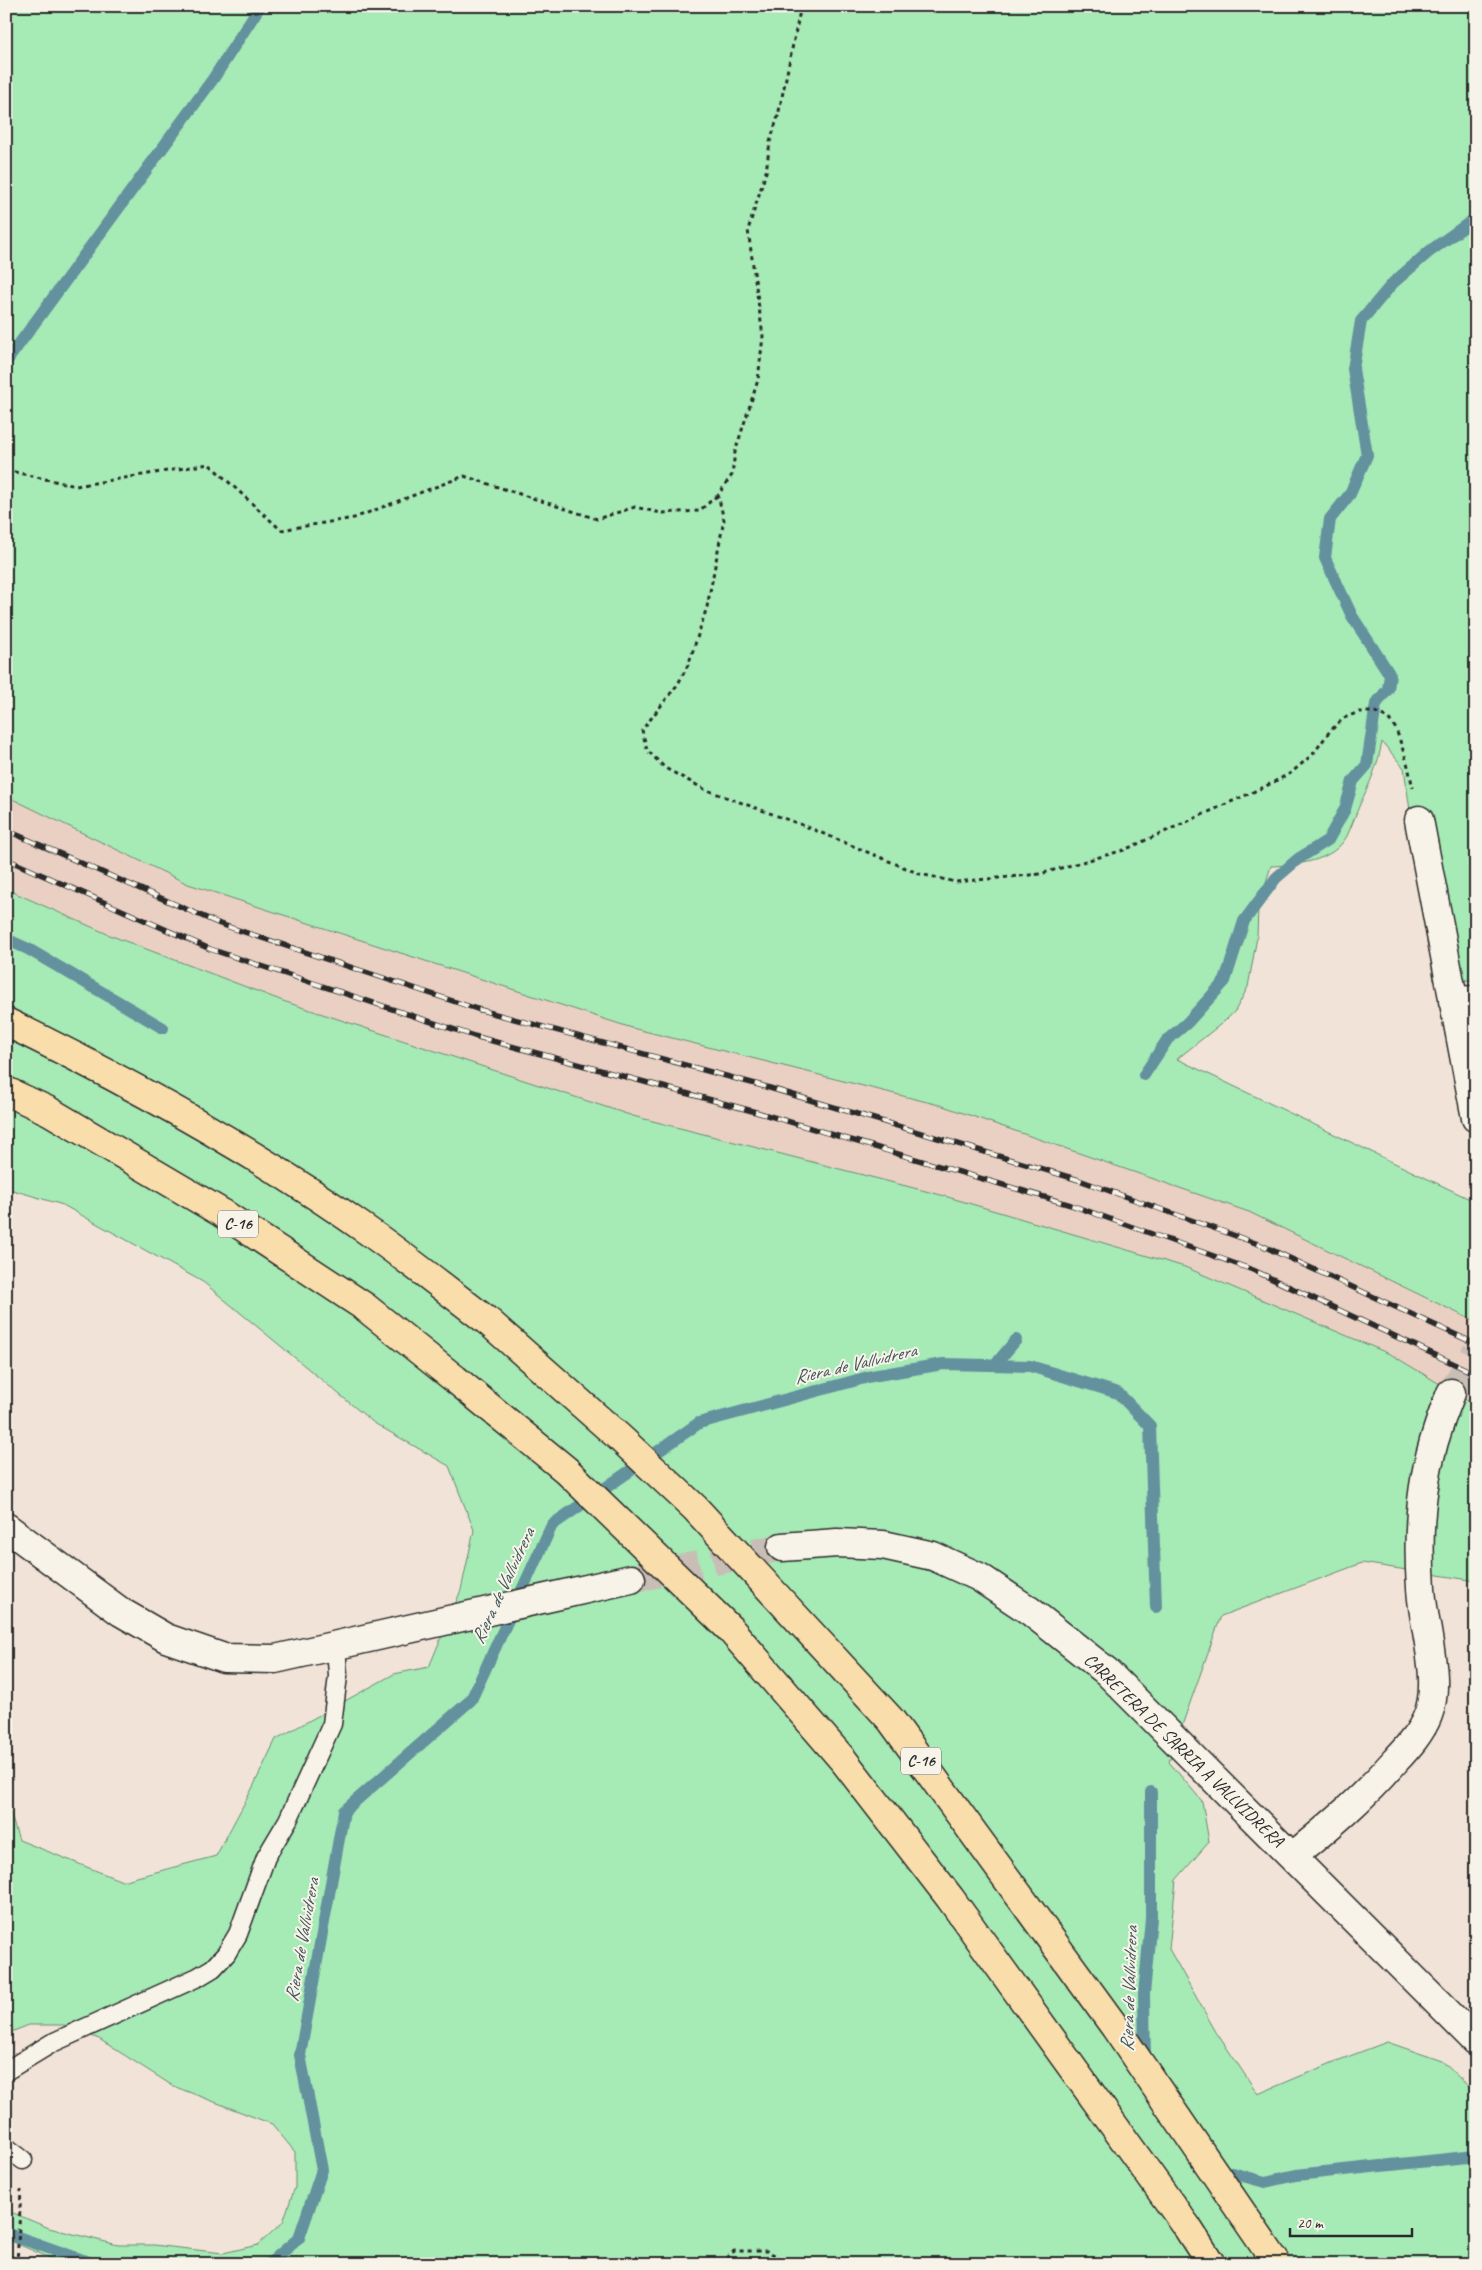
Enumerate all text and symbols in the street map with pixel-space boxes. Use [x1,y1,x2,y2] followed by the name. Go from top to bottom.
[218,1210,258,1238] road number: C-16
[792,1338,921,1390] water label: Riera de Vallvidrera
[466,1522,541,1648] water label: Riera de Vallvidrera
[1079,1649,1289,1852] street label: CARRETERA DE SARRIA A VALLVIDRERA
[901,1748,941,1774] road number: C-16
[279,1874,325,2003] water label: Riera de Vallvidrera
[1115,1924,1143,2052] water label: Riera de Vallvidrera
[1290,2205,1412,2237] scale bar
[1297,2214,1324,2233] text: 20 m

